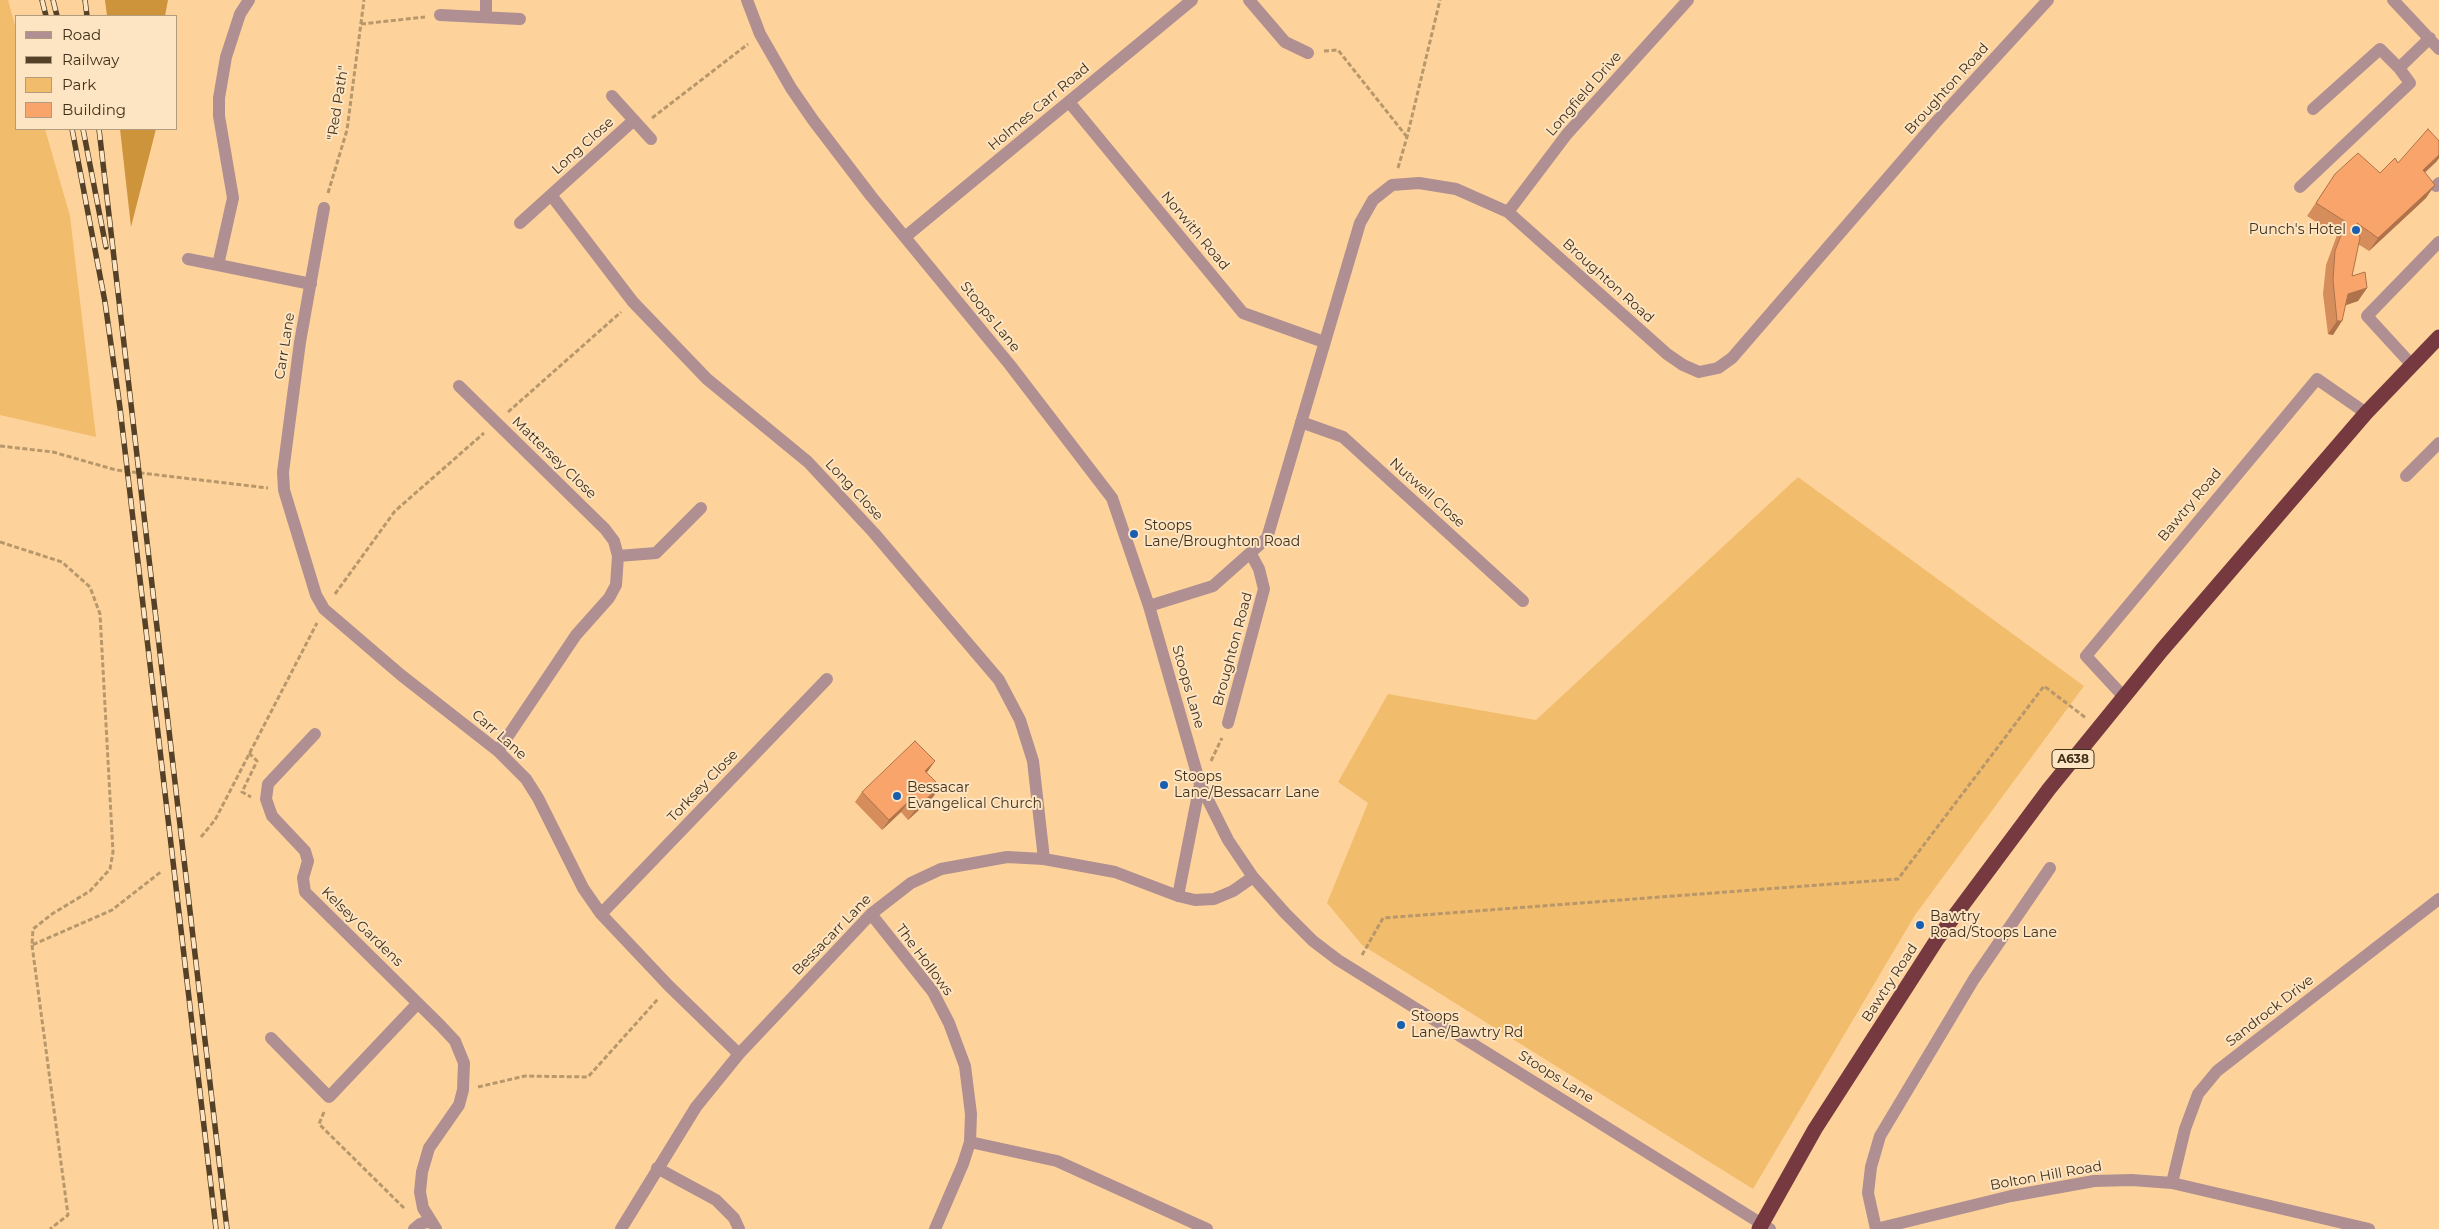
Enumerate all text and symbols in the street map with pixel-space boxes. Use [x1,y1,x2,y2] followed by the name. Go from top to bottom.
[15,15,178,130] legend
[62,25,101,44] text: Road
[1902,40,1992,138] street label: Broughton Road
[1543,48,1625,140] street label: Longfield Drive
[62,50,119,69] text: Railway
[985,60,1093,154] street label: Holmes Carr Road
[324,64,352,142] street label: "Red Path"
[62,75,96,94] text: Park
[62,100,126,119] text: Building
[549,114,617,178] street label: Long Close
[1157,188,1233,274] street label: Norwith Road
[2249,222,2346,238] place label: Punch's Hotel
[2350,224,2362,236] marker: Punch's Hotel
[1559,236,1657,326] street label: Broughton Road
[956,278,1024,356] street label: Stoops Lane
[271,311,299,381] street label: Carr Lane
[508,413,600,503] street label: Mattersey Close
[1386,455,1468,531] street label: Nutwell Close
[821,456,887,524] street label: Long Close
[2155,465,2225,545] street label: Bawtry Road
[1144,518,1300,550] place label: Stoops Lane/Broughton Road
[1128,528,1140,540] marker: Stoops Lane/Broughton Road
[1210,590,1256,708] street label: Broughton Road
[1168,643,1208,731] street label: Stoops Lane
[468,707,530,763] street label: Carr Lane
[664,746,742,826] street label: Torksey Close
[2052,750,2094,769] road number: A638
[1174,769,1319,802] place label: Stoops Lane/Bessacarr Lane
[1158,779,1170,791] marker: Stoops Lane/Bessacarr Lane
[907,780,1042,812] place label: Bessacar Evangelical Church
[891,790,903,802] marker: Bessacar Evangelical Church
[318,884,406,970] street label: Kelsey Gardens
[789,891,875,979] street label: Bessacarr Lane
[1930,909,2057,942] place label: Bawtry Road/Stoops Lane
[1914,919,1926,931] marker: Bawtry Road/Stoops Lane
[892,921,956,999] street label: The Hollows
[1858,941,1922,1025] street label: Bawtry Road
[2223,972,2317,1050] street label: Sandrock Drive
[1411,1009,1523,1042] place label: Stoops Lane/Bawtry Rd
[1395,1019,1407,1031] marker: Stoops Lane/Bawtry Rd
[1515,1047,1597,1107] street label: Stoops Lane
[1989,1158,2103,1194] street label: Bolton Hill Road

